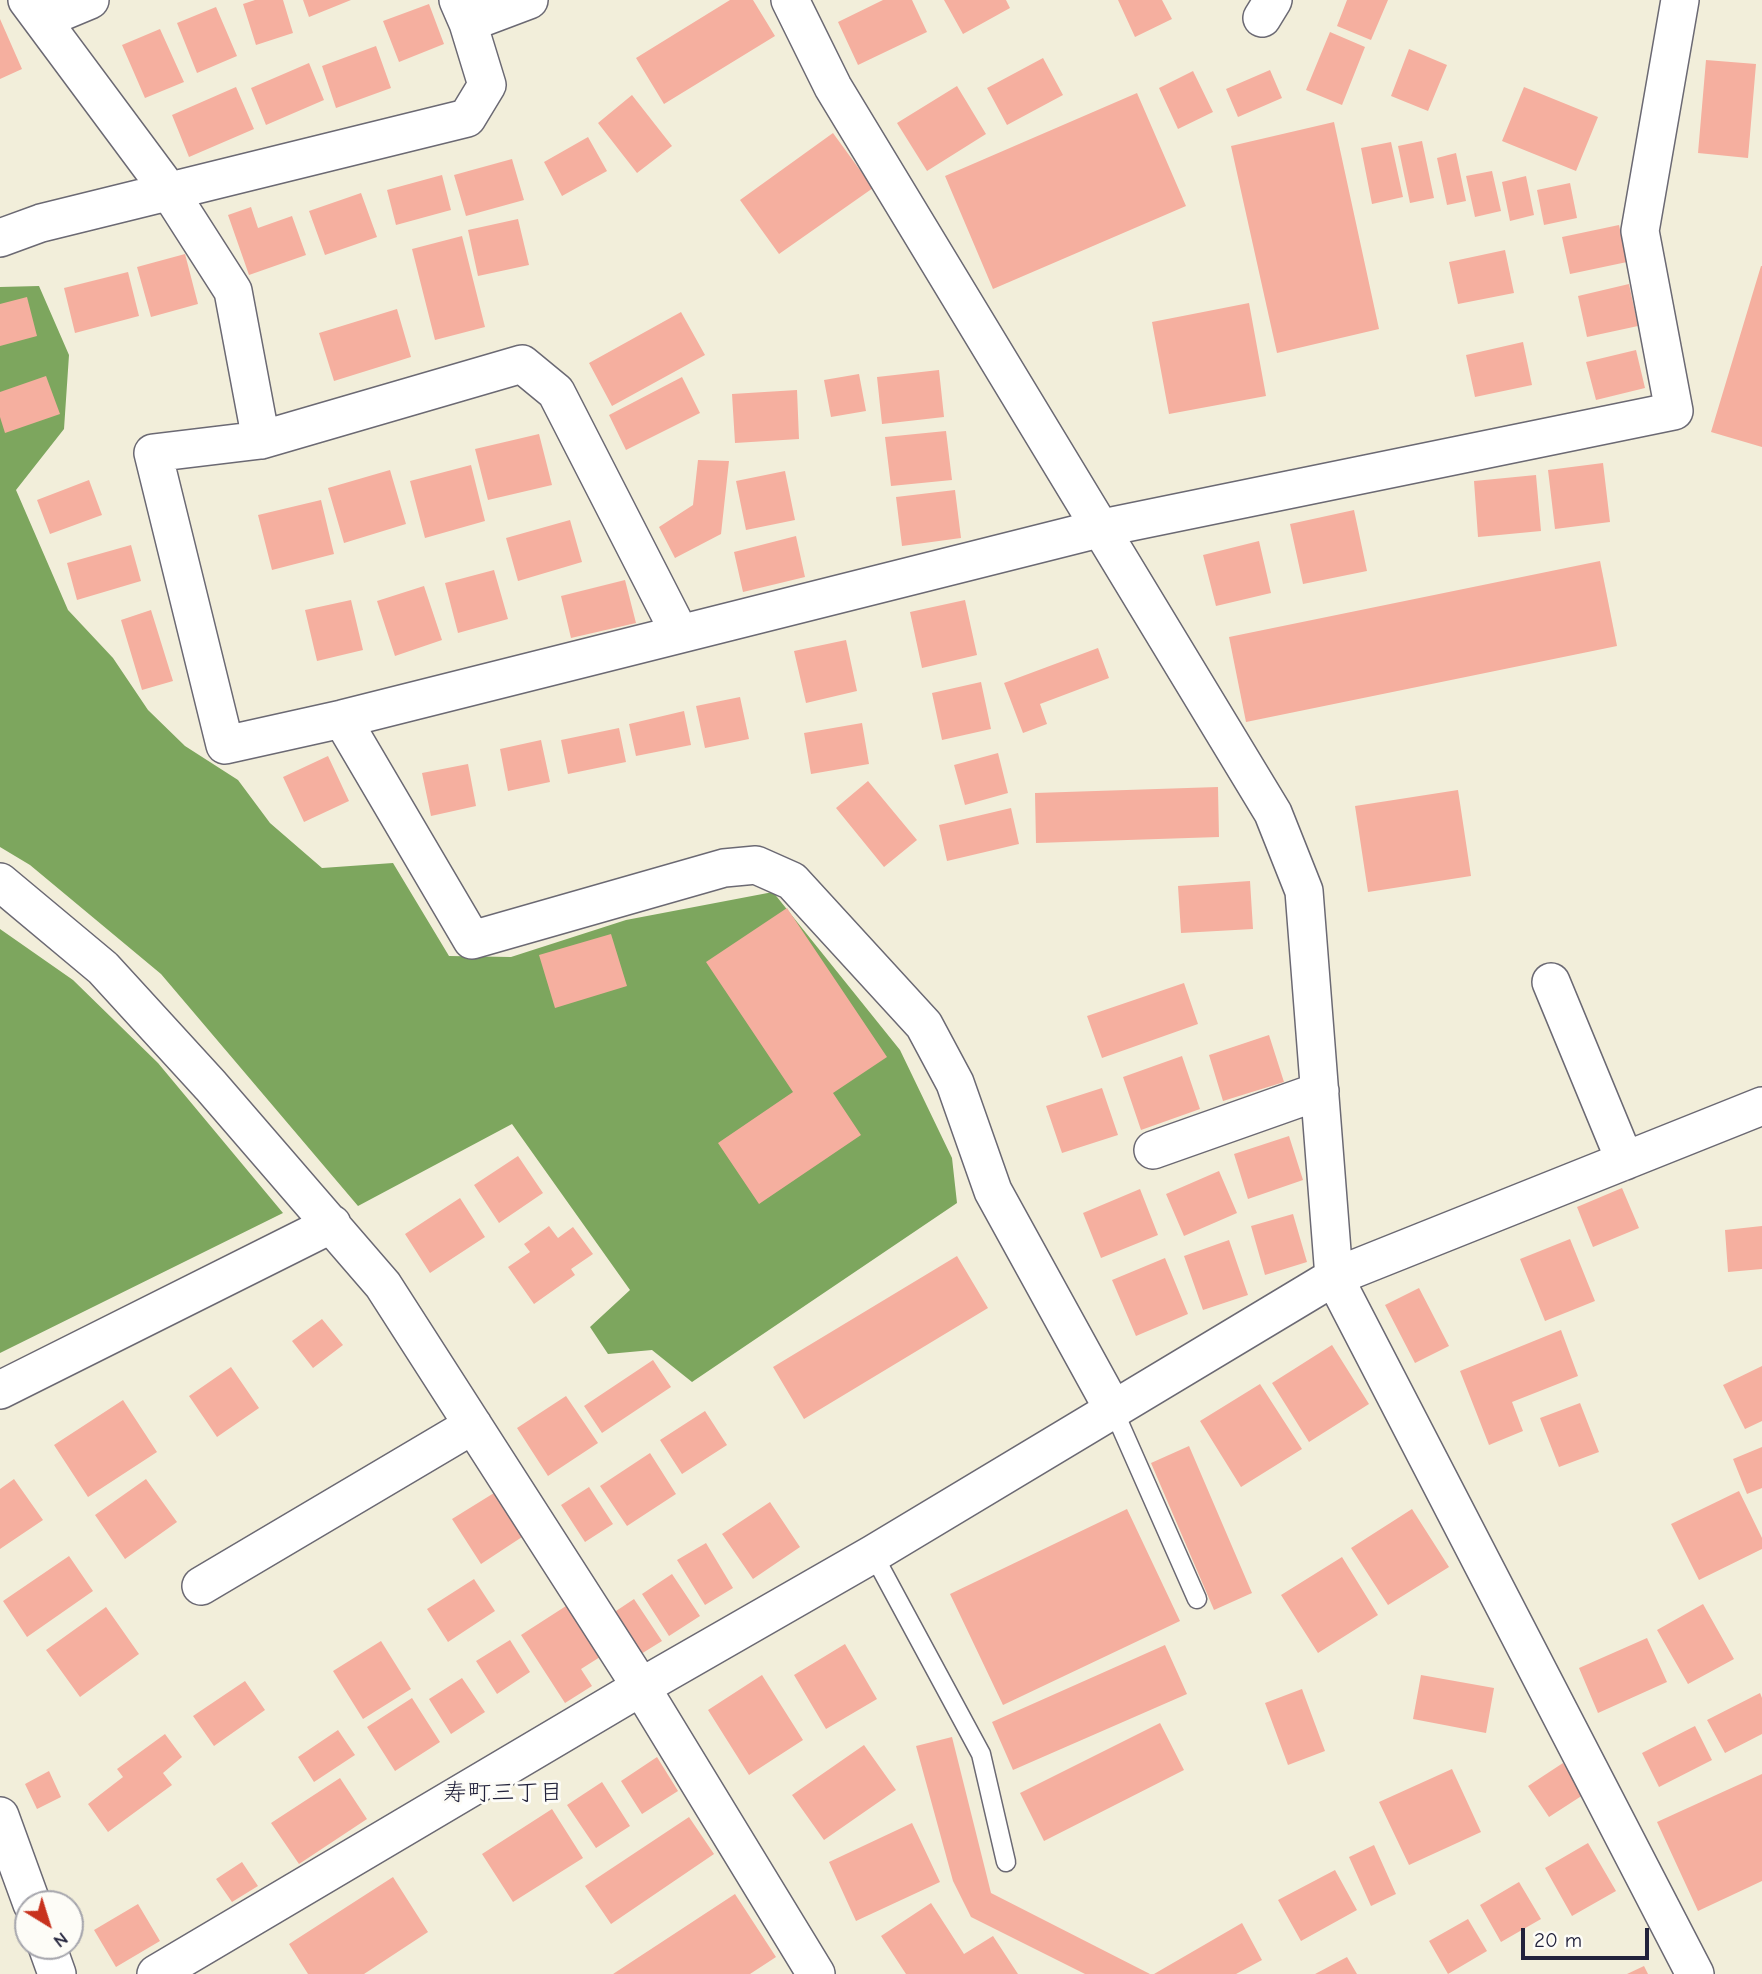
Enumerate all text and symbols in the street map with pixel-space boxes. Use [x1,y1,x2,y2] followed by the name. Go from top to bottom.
[443,1779,563,1807] district label: 寿町三丁目
[14,1890,84,1960] north arrow
[1524,1914,1652,1958] scale bar
[49,1927,72,1952] text: N
[1534,1928,1582,1952] text: 20 m

